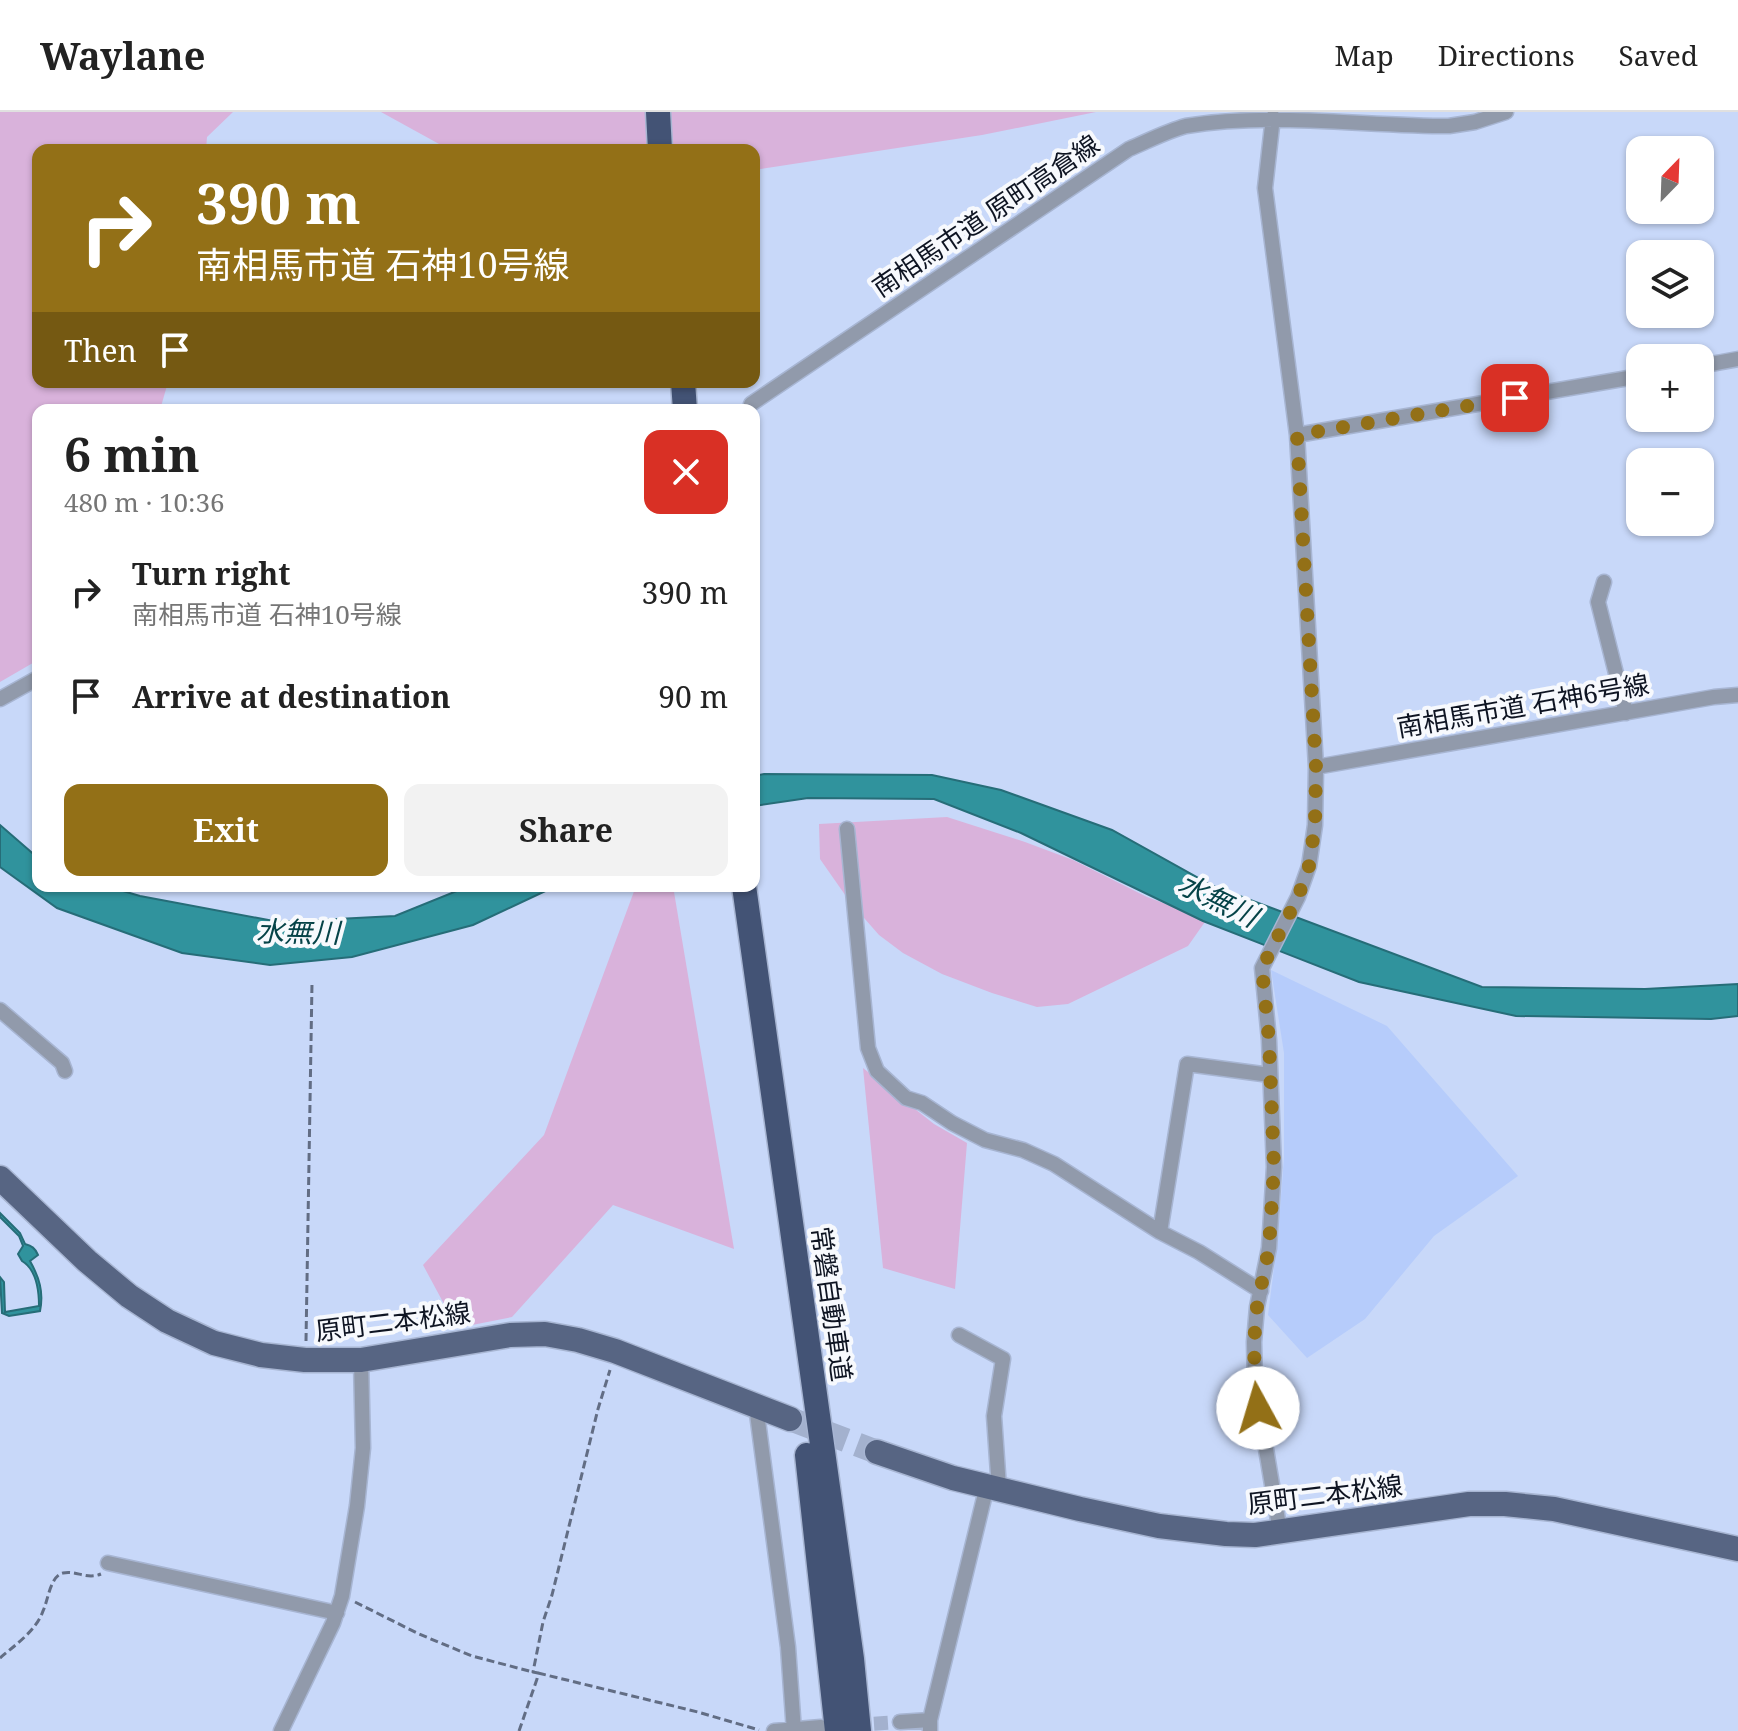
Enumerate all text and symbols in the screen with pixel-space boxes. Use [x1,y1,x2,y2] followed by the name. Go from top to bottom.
[40,29,205,81] text: Waylane
[1334,36,1394,74] text: Map
[1438,36,1575,74] text: Directions
[1619,36,1698,74] text: Saved
[865,126,1106,305] street label: 南相馬市道 原町高倉線
[1626,136,1714,224] north arrow
[1626,136,1714,536] map controls
[196,164,361,240] text: 390 m
[64,176,168,280] icon: right
[196,240,570,289] text: 南相馬市道 石神10号線
[1626,240,1714,328] button: layers
[153,328,197,372] icon: arrive
[64,330,137,371] text: Then
[1626,344,1714,432] button: +
[1481,364,1549,432] pin
[1493,376,1537,420] icon: arrive
[64,421,200,486] text: 6 min
[644,430,728,514] button: close
[1626,448,1714,536] button: −
[64,484,225,520] text: 480 m · 10:36
[132,553,290,594] text: Turn right
[64,570,108,614] icon: right
[642,572,728,613] text: 390 m
[132,596,402,632] text: 南相馬市道 石神10号線
[1394,665,1652,745] street label: 南相馬市道 石神6号線
[64,674,108,718] icon: arrive
[132,676,451,717] text: Arrive at destination
[658,676,728,717] text: 90 m
[64,784,388,876] button: Exit
[404,784,728,876] button: Share
[1172,864,1267,936] water label: 水無川
[256,911,343,951] water label: 水無川
[803,1224,861,1384] street label: 常磐自動車道
[313,1294,472,1348] street label: 原町二本松線
[1216,1366,1300,1450] position arrow
[1245,1467,1404,1521] street label: 原町二本松線

